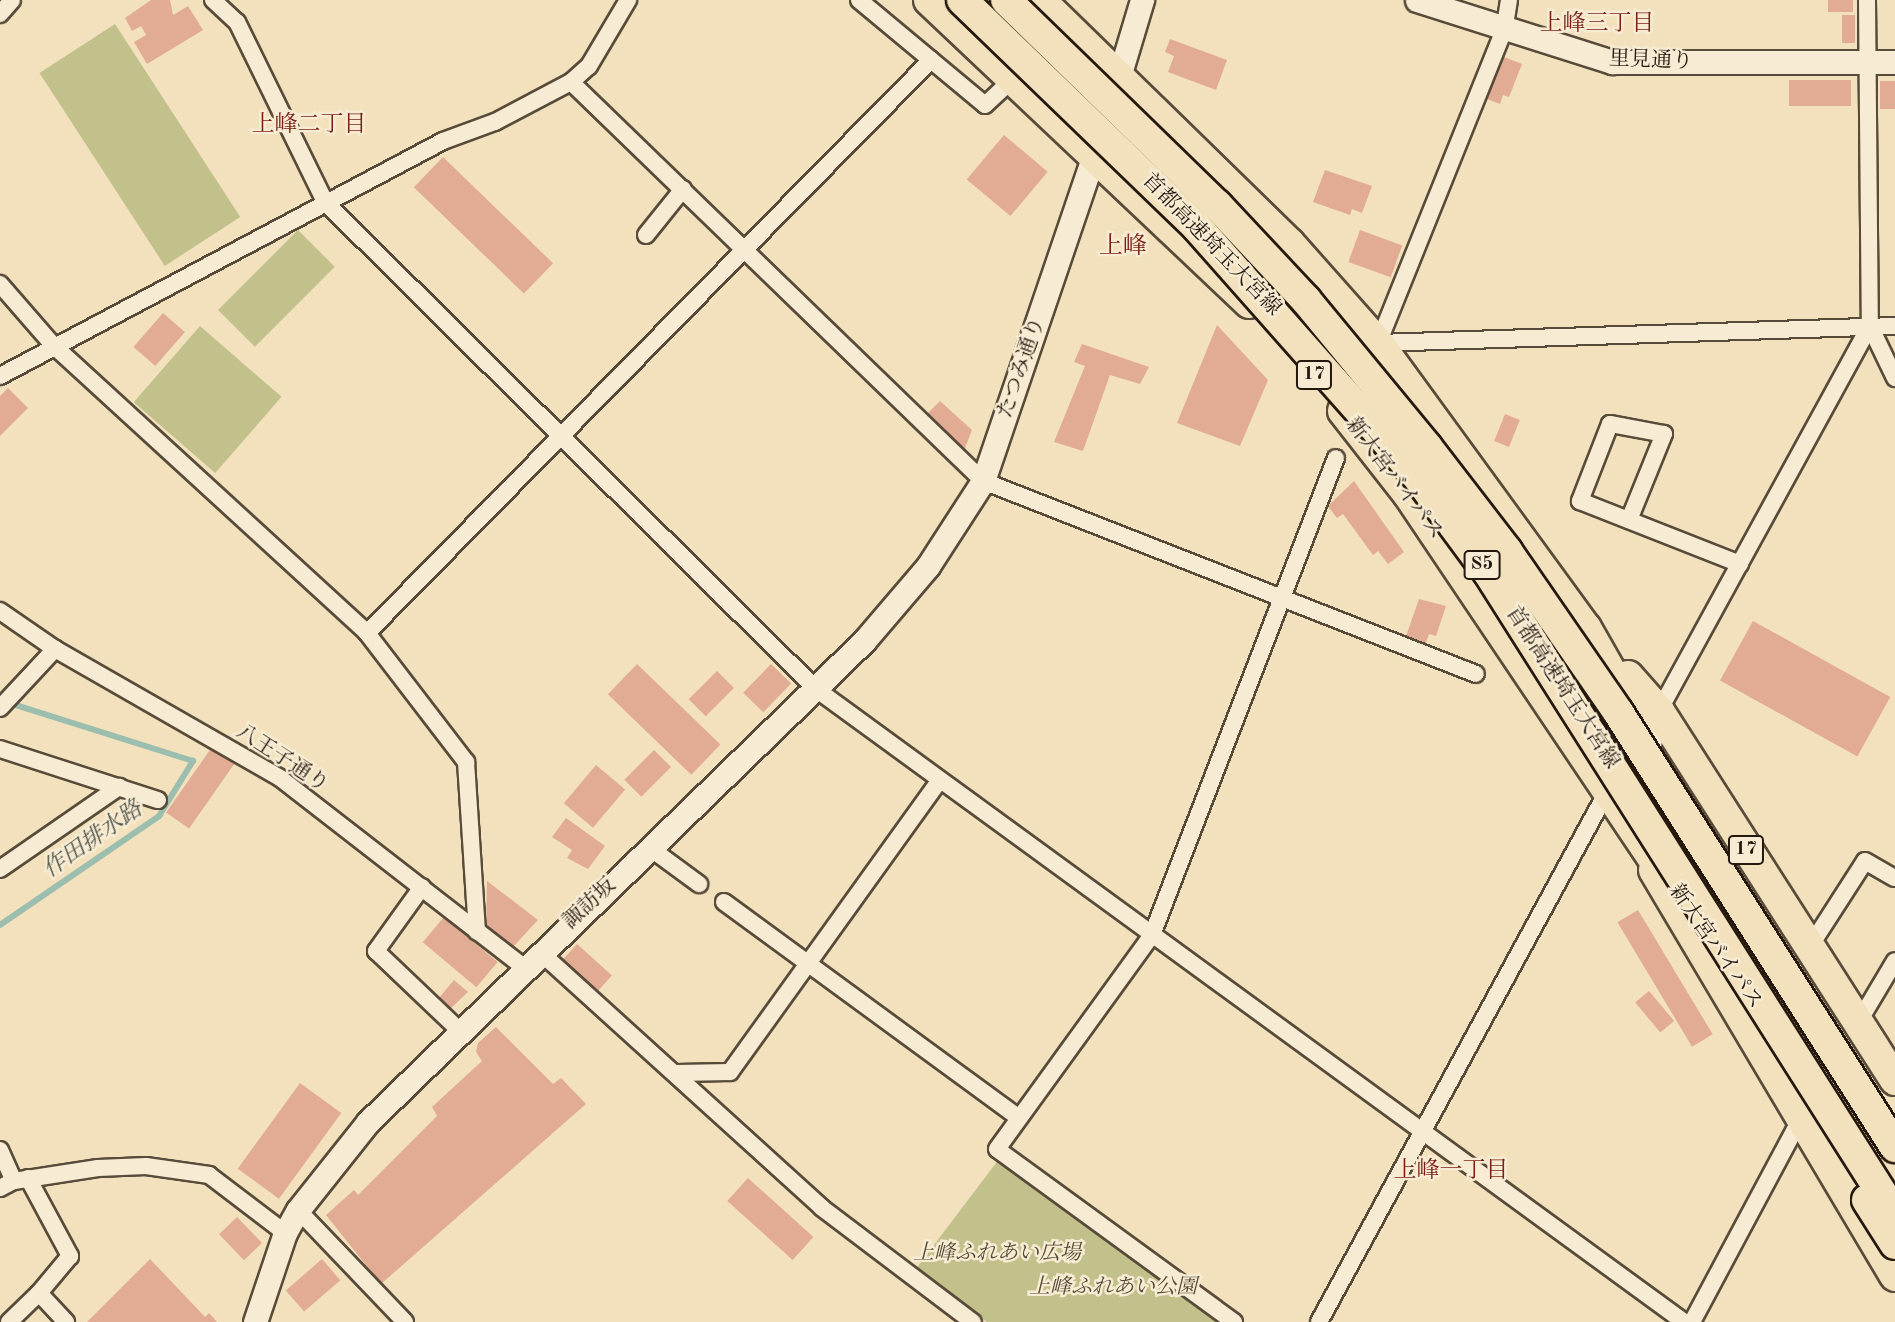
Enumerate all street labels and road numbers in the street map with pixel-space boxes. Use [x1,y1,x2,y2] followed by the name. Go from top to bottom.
[1609,47,1693,75] street label: 里見通り
[1136,168,1286,322] street label: 首都高速埼玉大宮線
[993,314,1051,422] street label: たつみ通り
[1295,360,1333,390] road number: 17
[1340,413,1448,545] street label: 新大宮バイパス
[1463,550,1501,580] road number: S5
[1500,602,1624,774] street label: 首都高速埼玉大宮線
[231,720,333,798] street label: 八王子通り
[1727,834,1765,866] road number: 17
[558,873,622,935] street label: 諏訪坂
[1663,880,1767,1014] street label: 新大宮バイパス

